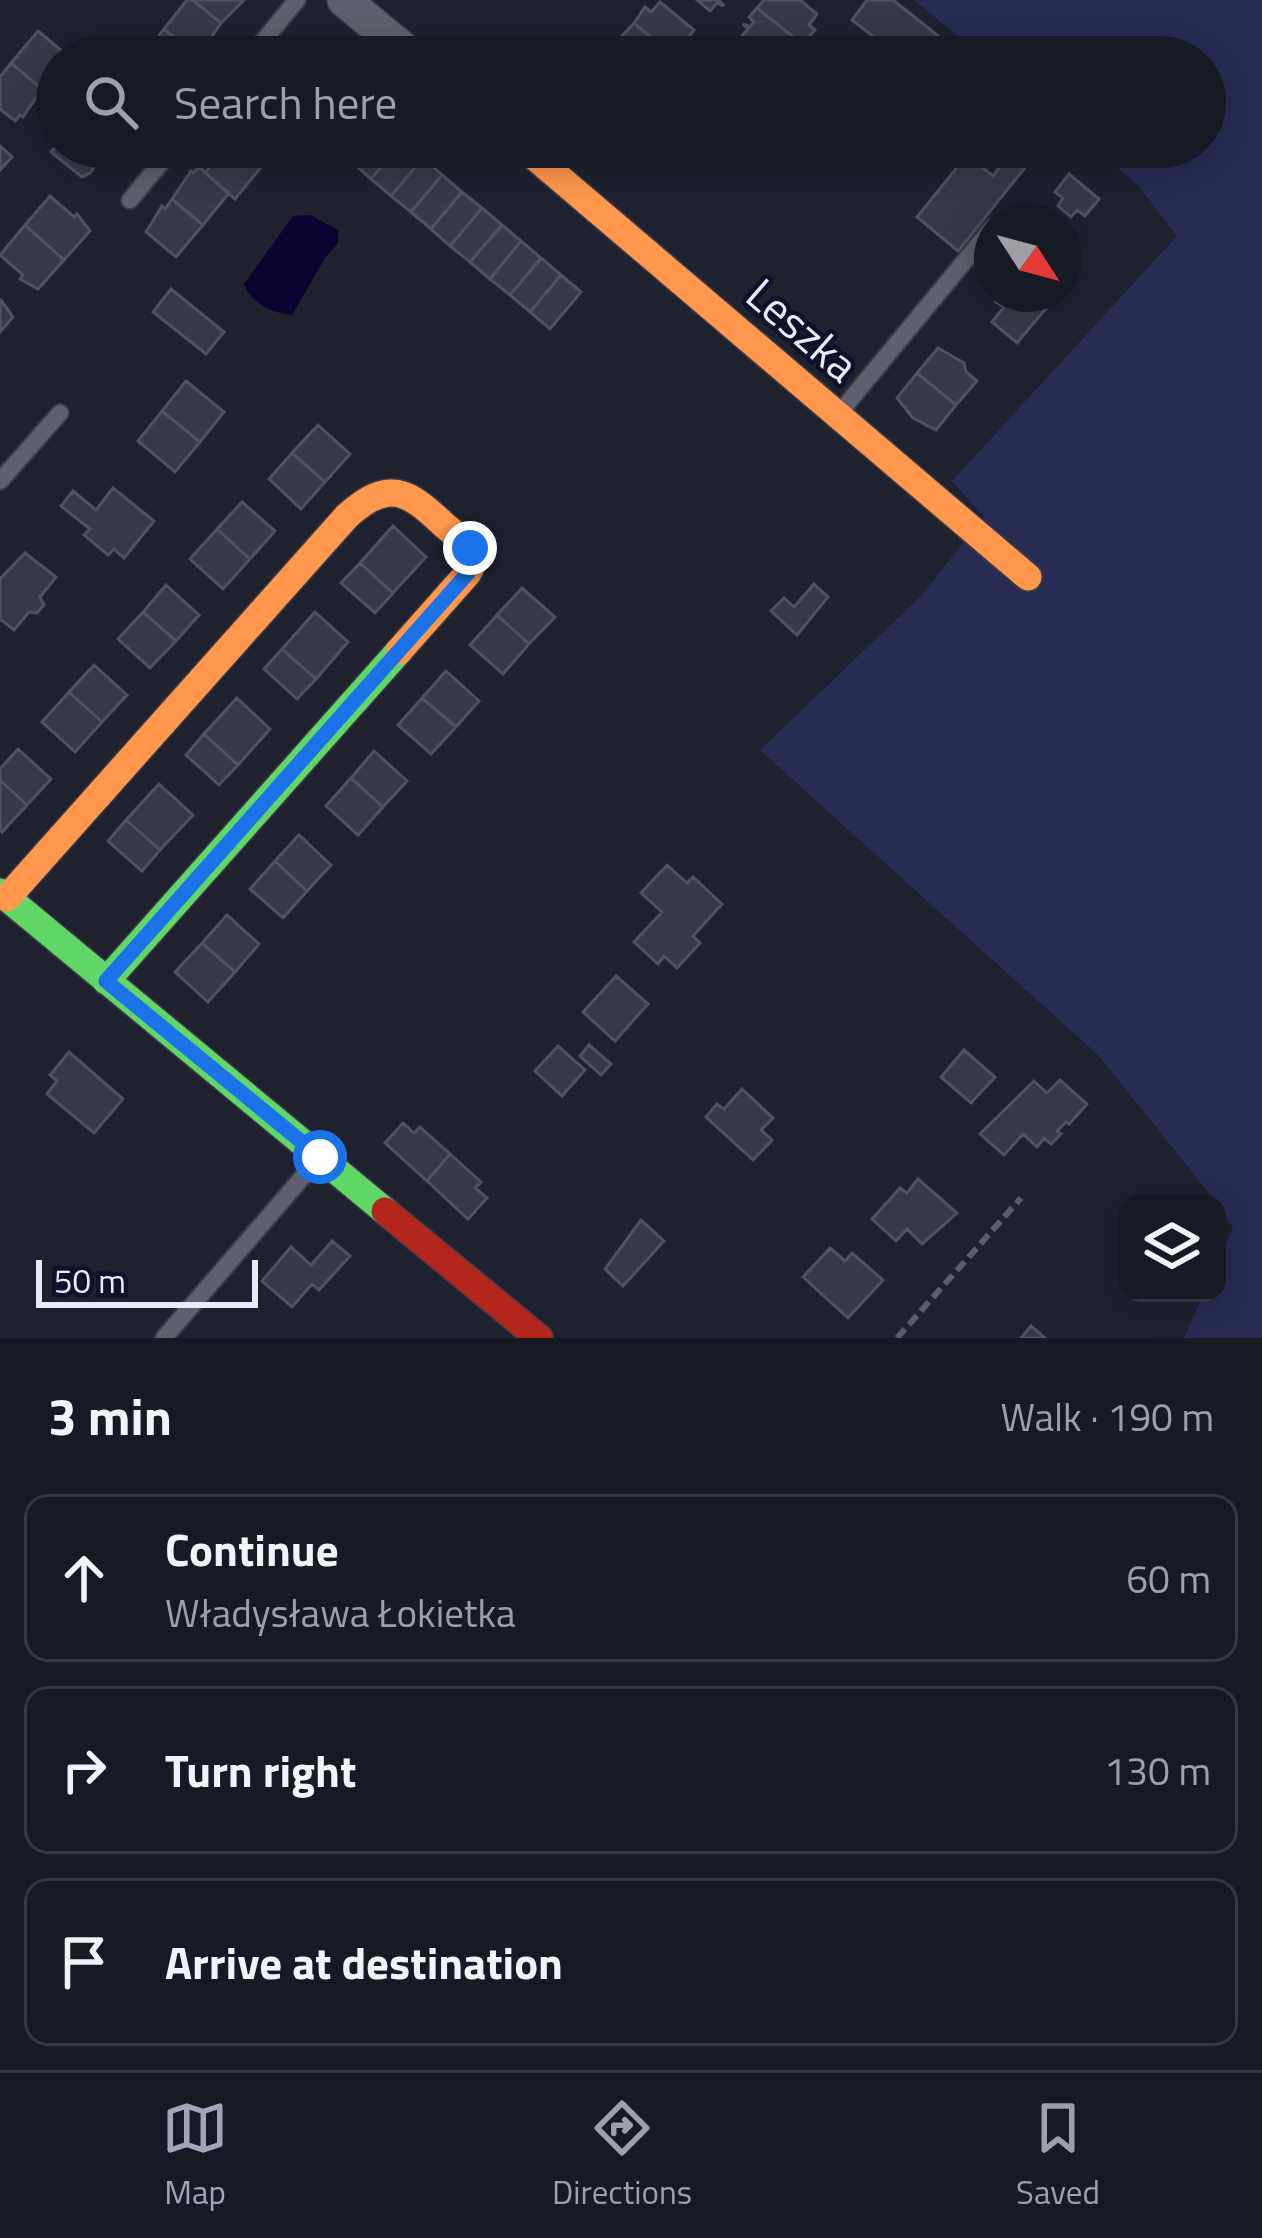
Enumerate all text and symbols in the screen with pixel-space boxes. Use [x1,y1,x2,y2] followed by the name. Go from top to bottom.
[36,36,1226,168] search box
[174,68,397,136] text: Search here
[78,69,144,135] icon: search
[974,204,1082,312] north arrow
[732,261,874,397] street label: Leszka
[443,521,497,575] route end
[293,1130,347,1184] route start
[1118,1194,1226,1302] map controls
[1118,1194,1226,1302] button: layers
[36,1254,258,1307] scale bar
[54,1256,126,1306] text: 50 m
[48,1377,172,1455] text: 3 min
[1000,1387,1214,1446] text: Walk · 190 m
[165,1515,339,1583] text: Continue
[51,1545,117,1611] icon: ahead
[1126,1549,1211,1608] text: 60 m
[165,1583,516,1642] text: Władysława Łokietka
[165,1736,356,1804] text: Turn right
[51,1737,117,1803] icon: right
[1104,1741,1211,1800] text: 130 m
[165,1928,563,1996] text: Arrive at destination
[51,1929,117,1995] icon: arrive
[162,2095,228,2217] tab: Map
[552,2095,692,2217] tab: Directions
[1016,2095,1100,2217] tab: Saved

